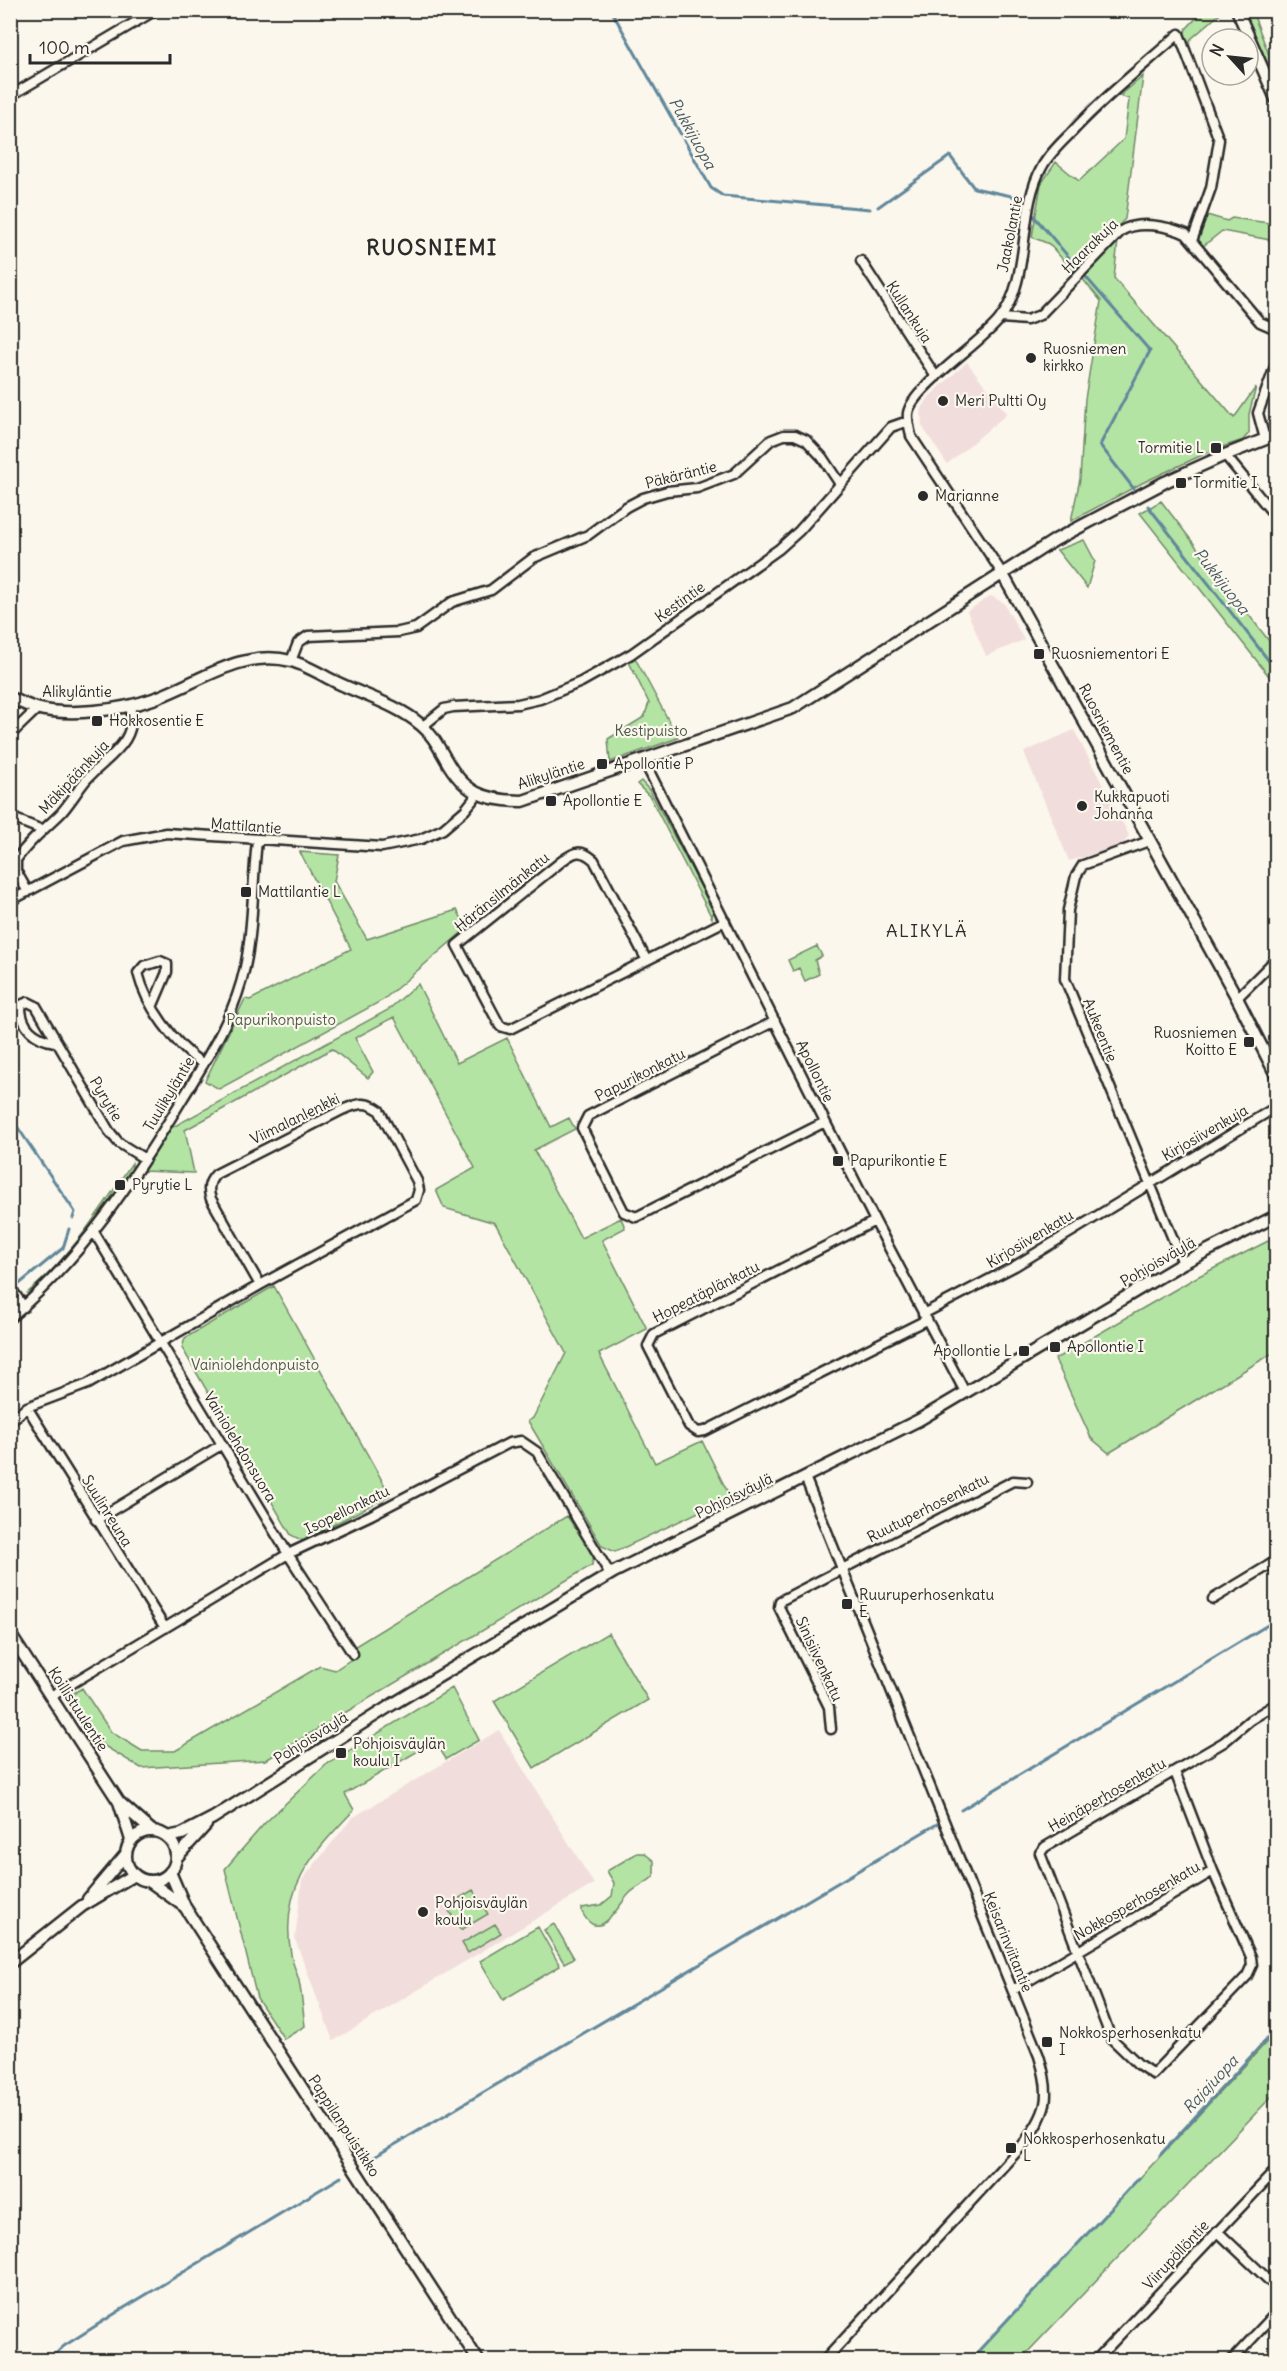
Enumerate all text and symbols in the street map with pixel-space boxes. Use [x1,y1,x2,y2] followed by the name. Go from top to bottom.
[30,27,170,65] scale bar
[1200,27,1260,87] north arrow
[39,36,90,59] text: 100 m
[1205,41,1228,60] text: N
[665,94,721,173] water label: Pukkijuopa
[993,194,1026,274] street label: Jaakolantie
[1058,214,1122,277] street label: Haarakuja
[366,234,498,261] district label: RUOSNIEMI
[882,277,937,347] street label: Kullankuja
[1043,339,1127,375] place label: Ruosniemen kirkko
[1024,351,1038,365] marker: Ruosniemen kirkko
[955,391,1047,410] place label: Meri Pultti Oy
[936,394,950,408] marker: Meri Pultti Oy
[1138,438,1204,457] place label: Tormitie L
[1209,441,1223,455] marker: Tormitie L
[643,456,719,493] street label: Päkäräntie
[1193,473,1258,492] place label: Tormitie I
[1174,476,1188,490] marker: Tormitie I
[935,486,999,505] place label: Marianne
[916,489,930,503] marker: Marianne
[1190,544,1255,619] water label: Pukkijuopa
[651,577,708,626] street label: Kestintie
[1051,644,1170,663] place label: Ruosniementori E
[1032,647,1046,661] marker: Ruosniementori E
[1075,680,1138,777] street label: Ruosniementie
[42,682,112,701] street label: Alikyläntie
[109,711,204,730] place label: Hokkosentie E
[90,714,104,728] marker: Hokkosentie E
[614,721,688,740] park label: Kestipuisto
[35,735,113,818] street label: Mäkipäänkuja
[515,754,587,793] street label: Alikyläntie
[614,754,693,773] place label: Apollontie P
[595,757,609,771] marker: Apollontie P
[1094,787,1170,823] place label: Kukkapuoti Johanna
[563,791,642,810] place label: Apollontie E
[544,794,558,808] marker: Apollontie E
[1075,799,1089,813] marker: Kukkapuoti Johanna
[210,814,282,837] street label: Mattilantie
[450,847,553,936] street label: Häränsilmänkatu
[258,882,341,901] place label: Mattilantie L
[239,885,253,899] marker: Mattilantie L
[886,919,968,942] district label: ALIKYLÄ
[1079,995,1122,1064] street label: Aukeentie
[226,1010,336,1029] park label: Papurikonpuisto
[1154,1023,1237,1059] place label: Ruosniemen Koitto E
[1242,1035,1256,1049] marker: Ruosniemen Koitto E
[792,1037,839,1105] street label: Apollontie
[592,1044,688,1105] street label: Papurikonkatu
[139,1053,198,1135] street label: Tuulikyläntie
[86,1073,127,1125] street label: Pyrytie
[247,1089,343,1148] street label: Viimalanlenkki
[1158,1100,1252,1165] street label: Kirjosiivenkuja
[850,1151,948,1170] place label: Papurikontie E
[831,1154,845,1168] marker: Papurikontie E
[132,1175,192,1194] place label: Pyrytie L
[113,1178,127,1192] marker: Pyrytie L
[983,1205,1077,1272] street label: Kirjosiivenkatu
[1117,1232,1199,1291] street label: Pohjoisväylä
[649,1256,762,1327] street label: Hopeatäplänkatu
[1067,1337,1144,1356] place label: Apollontie I
[1048,1340,1062,1354] marker: Apollontie I
[933,1341,1012,1360] place label: Apollontie L
[1017,1344,1031,1358] marker: Apollontie L
[191,1355,319,1374] park label: Vainiolehdonpuisto
[200,1388,281,1506] street label: Vainiolehdonsuora
[692,1468,776,1522] street label: Pohjoisväylä
[864,1469,992,1546] street label: Ruutuperhosenkatu
[78,1471,137,1550] street label: Suulinreuna
[301,1481,393,1538] street label: Isopellonkatu
[859,1585,994,1621] place label: Ruuruperhosenkatu E
[840,1597,854,1611] marker: Ruuruperhosenkatu E
[792,1613,847,1704] street label: Sinisiivenkatu
[44,1663,113,1754] street label: Koillistuulentie
[270,1707,352,1768] street label: Pohjoisväylä
[353,1734,446,1770] place label: Pohjoisväylän koulu I
[334,1746,348,1760] marker: Pohjoisväylän koulu I
[1045,1753,1169,1836] street label: Heinäperhosenkatu
[1070,1857,1203,1944] street label: Nokkosperhosenkatu
[980,1889,1037,1995] street label: Keisarinviitantie
[435,1893,528,1929] place label: Pohjoisväylän koulu
[416,1905,430,1919] marker: Pohjoisväylän koulu
[1059,2023,1202,2059] place label: Nokkosperhosenkatu I
[1040,2035,1054,2049] marker: Nokkosperhosenkatu I
[1178,2050,1242,2117] water label: Rajajuopa
[304,2071,384,2180] street label: Pappilanpuistikko
[1023,2129,1166,2165] place label: Nokkosperhosenkatu L
[1004,2141,1018,2155] marker: Nokkosperhosenkatu L
[1139,2216,1213,2293] street label: Viirupöllöntie

